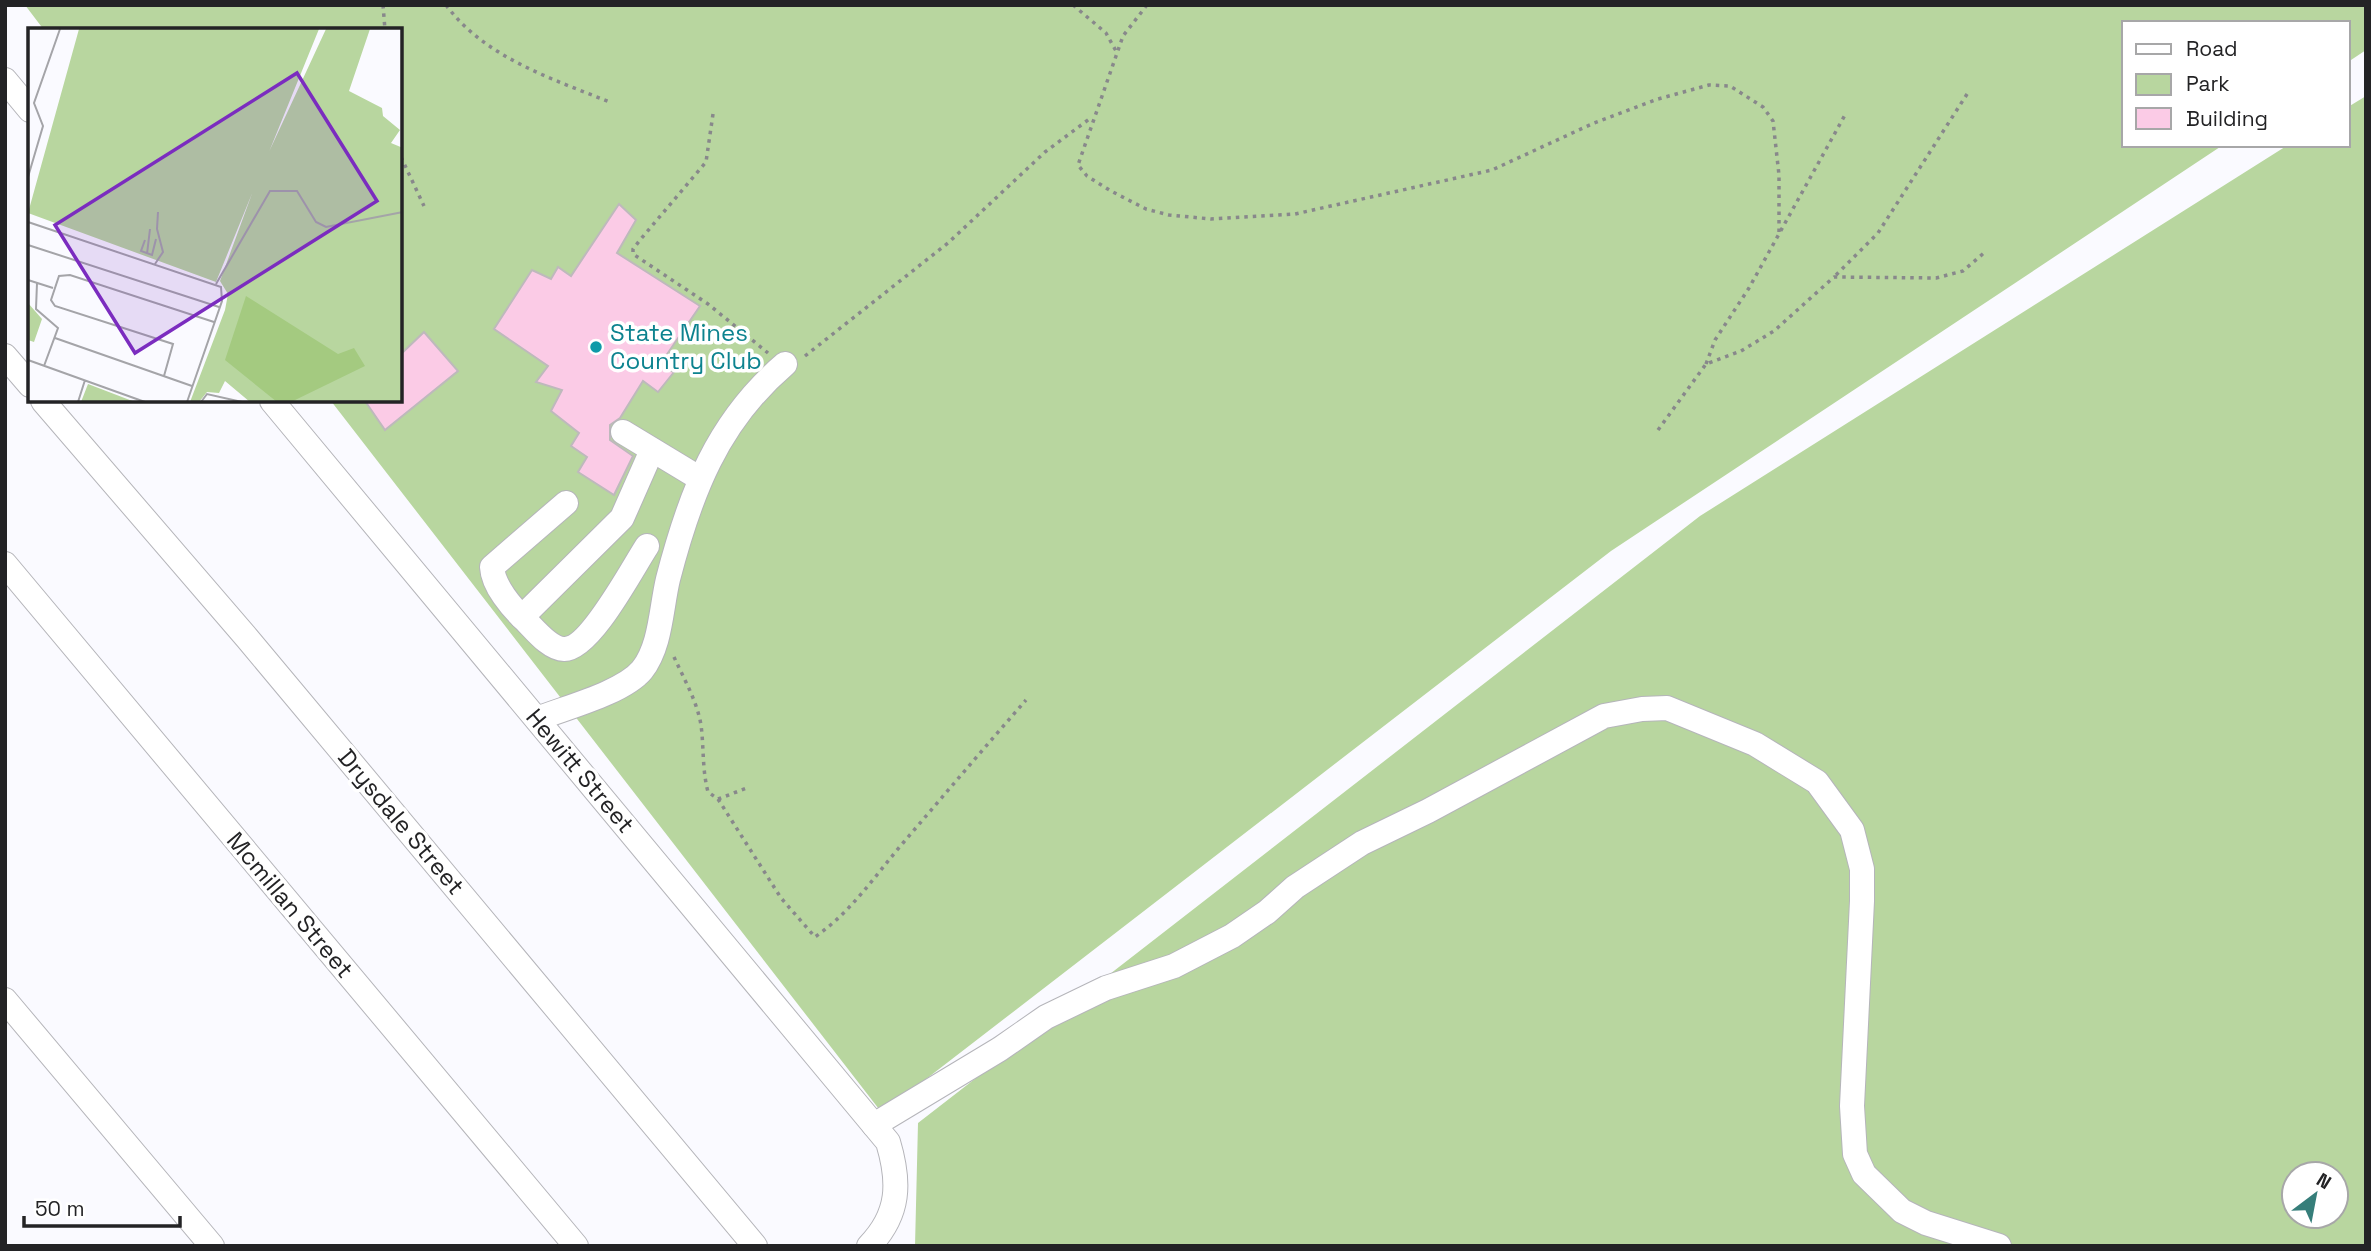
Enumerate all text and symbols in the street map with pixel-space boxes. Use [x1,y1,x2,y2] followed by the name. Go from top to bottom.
[2122,21,2350,147] legend
[28,28,402,402] inset map
[2186,35,2238,62] text: Road
[2186,70,2230,97] text: Park
[2186,105,2268,132] text: Building
[610,317,762,376] place label: State Mines Country Club
[588,339,604,355] marker: State Mines Country Club
[519,702,641,839] street label: Hewitt Street
[331,742,471,901] street label: Drysdale Street
[220,825,361,984] street label: Mcmillan Street
[2280,1160,2350,1230] north arrow
[2312,1167,2336,1195] text: N
[24,1184,180,1228] scale bar
[35,1195,85,1222] text: 50 m

